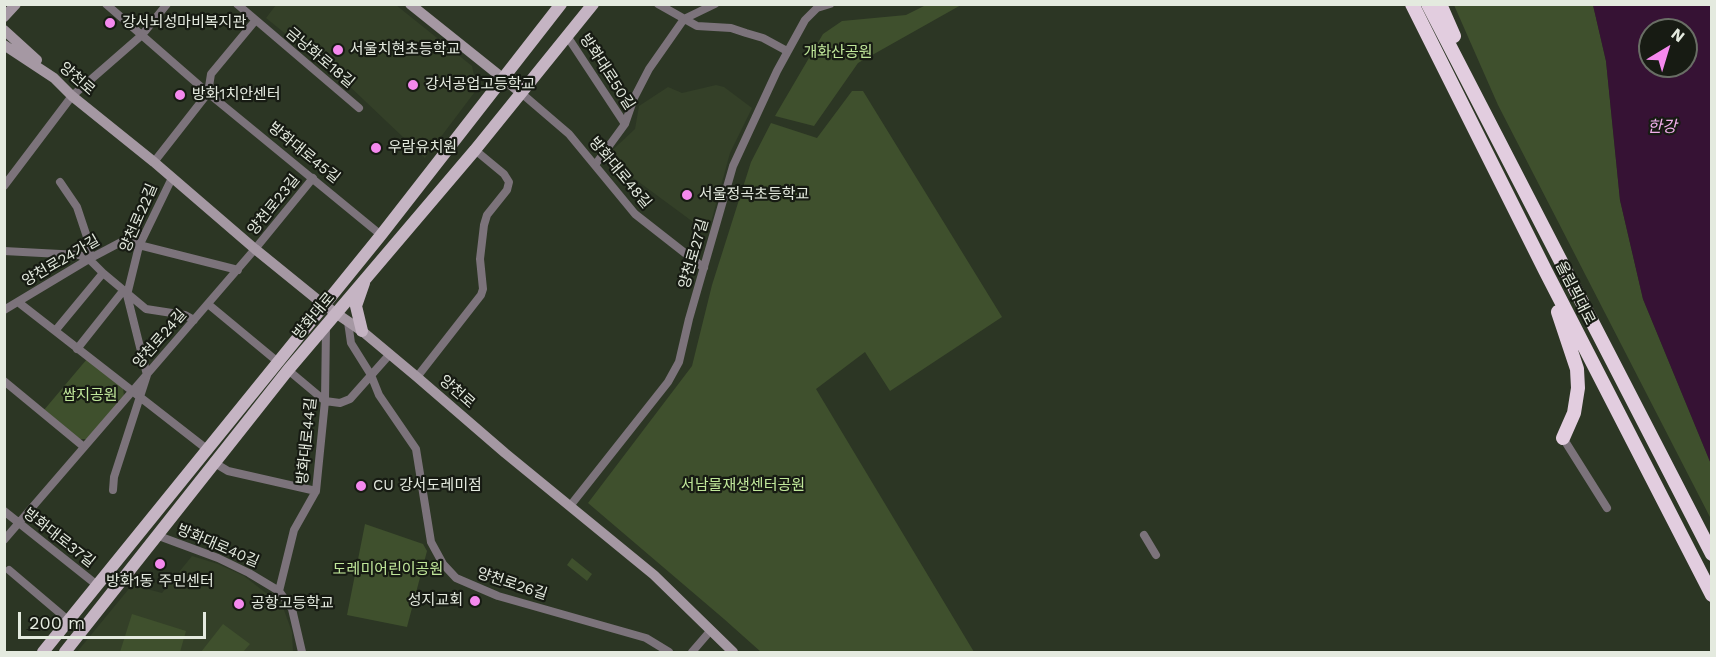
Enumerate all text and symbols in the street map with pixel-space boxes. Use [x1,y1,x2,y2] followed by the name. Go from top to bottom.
[122,14,246,32] place label: 강서뇌성마비복지관
[103,16,117,30] marker: 강서뇌성마비복지관
[1638,18,1698,78] north arrow
[282,24,358,92] street label: 금낭화로18길
[1668,24,1689,46] text: N
[576,31,638,113] street label: 방화대로50길
[350,41,460,59] place label: 서울치현초등학교
[331,43,345,57] marker: 서울치현초등학교
[804,44,872,62] park label: 개화산공원
[55,59,99,99] street label: 양천로
[425,76,535,94] place label: 강서공업고등학교
[406,78,420,92] marker: 강서공업고등학교
[192,86,281,104] place label: 방화1치안센터
[173,88,187,102] marker: 방화1치안센터
[1647,117,1677,137] water label: 한강
[265,119,343,187] street label: 방화대로45길
[585,134,655,212] street label: 방화대로48길
[388,139,457,157] place label: 우람유치원
[369,141,383,155] marker: 우람유치원
[244,171,304,239] street label: 양천로23길
[117,181,161,255] street label: 양천로22길
[699,186,809,204] place label: 서울정곡초등학교
[680,188,694,202] marker: 서울정곡초등학교
[675,217,713,291] street label: 양천로27길
[19,232,103,290] street label: 양천로24가길
[1551,258,1599,328] street label: 올림픽대로
[289,289,339,343] street label: 방화대로
[129,306,191,372] street label: 양천로24길
[435,372,479,412] street label: 양천로
[62,387,118,405] park label: 쌈지공원
[293,397,321,485] street label: 방화대로44길
[373,477,482,495] place label: CU 강서도레미점
[681,477,805,495] park label: 서남물재생센터공원
[354,479,368,493] marker: CU 강서도레미점
[20,505,98,571] street label: 방화대로37길
[174,521,262,571] street label: 방화대로40길
[153,557,167,571] marker: 방화1동 주민센터
[333,561,443,579] park label: 도레미어린이공원
[474,564,550,604] street label: 양천로26길
[106,573,214,591] place label: 방화1동 주민센터
[408,592,463,610] place label: 성지교회
[468,594,482,608] marker: 성지교회
[251,595,334,613] place label: 공항고등학교
[232,597,246,611] marker: 공항고등학교
[21,600,208,638] scale bar
[29,612,85,633] text: 200 m

